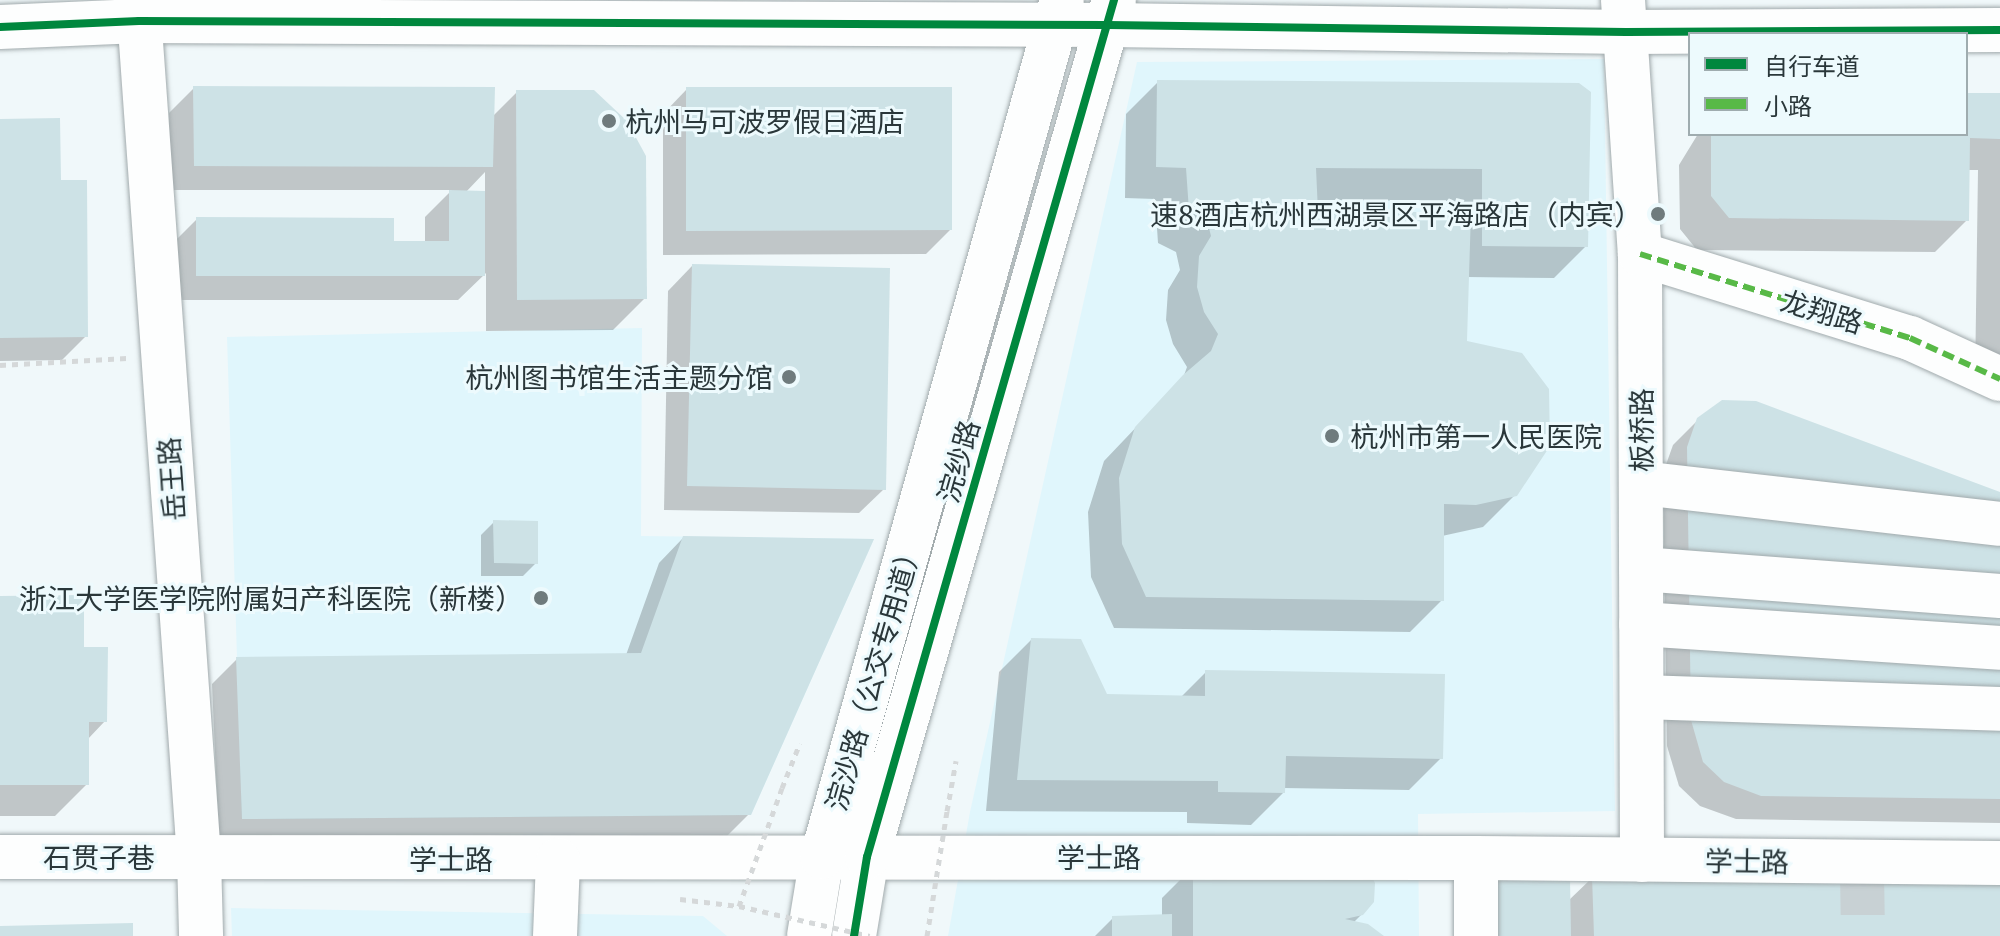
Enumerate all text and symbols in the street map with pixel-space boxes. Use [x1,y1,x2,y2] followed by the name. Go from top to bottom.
[1688,32,1968,136] legend
[1764,49,1860,82] text: 自行车道
[1764,89,1812,122] text: 小路
[625,104,905,138] place label: 杭州马可波罗假日酒店
[600,112,618,130] marker: 杭州马可波罗假日酒店
[1150,197,1642,231] place label: 速8酒店杭州西湖景区平海路店（内宾）
[1649,205,1667,223] marker: 速8酒店杭州西湖景区平海路店（内宾）
[1777,283,1867,339] street label: 龙翔路
[465,360,773,394] place label: 杭州图书馆生活主题分馆
[780,368,798,386] marker: 杭州图书馆生活主题分馆
[1624,388,1658,472] street label: 板桥路
[930,416,986,506] street label: 浣纱路
[1350,419,1602,453] place label: 杭州市第一人民医院
[1321,425,1343,447] marker: 杭州市第一人民医院
[151,436,191,522] street label: 岳王路
[818,536,928,814] street label: 浣沙路（公交专用道）
[19,581,523,615] place label: 浙江大学医学院附属妇产科医院（新楼）
[530,587,552,609] marker: 浙江大学医学院附属妇产科医院（新楼）
[43,840,155,874] street label: 石贯子巷
[1057,840,1141,874] street label: 学士路
[409,842,493,876] street label: 学士路
[1705,843,1789,879] street label: 学士路

